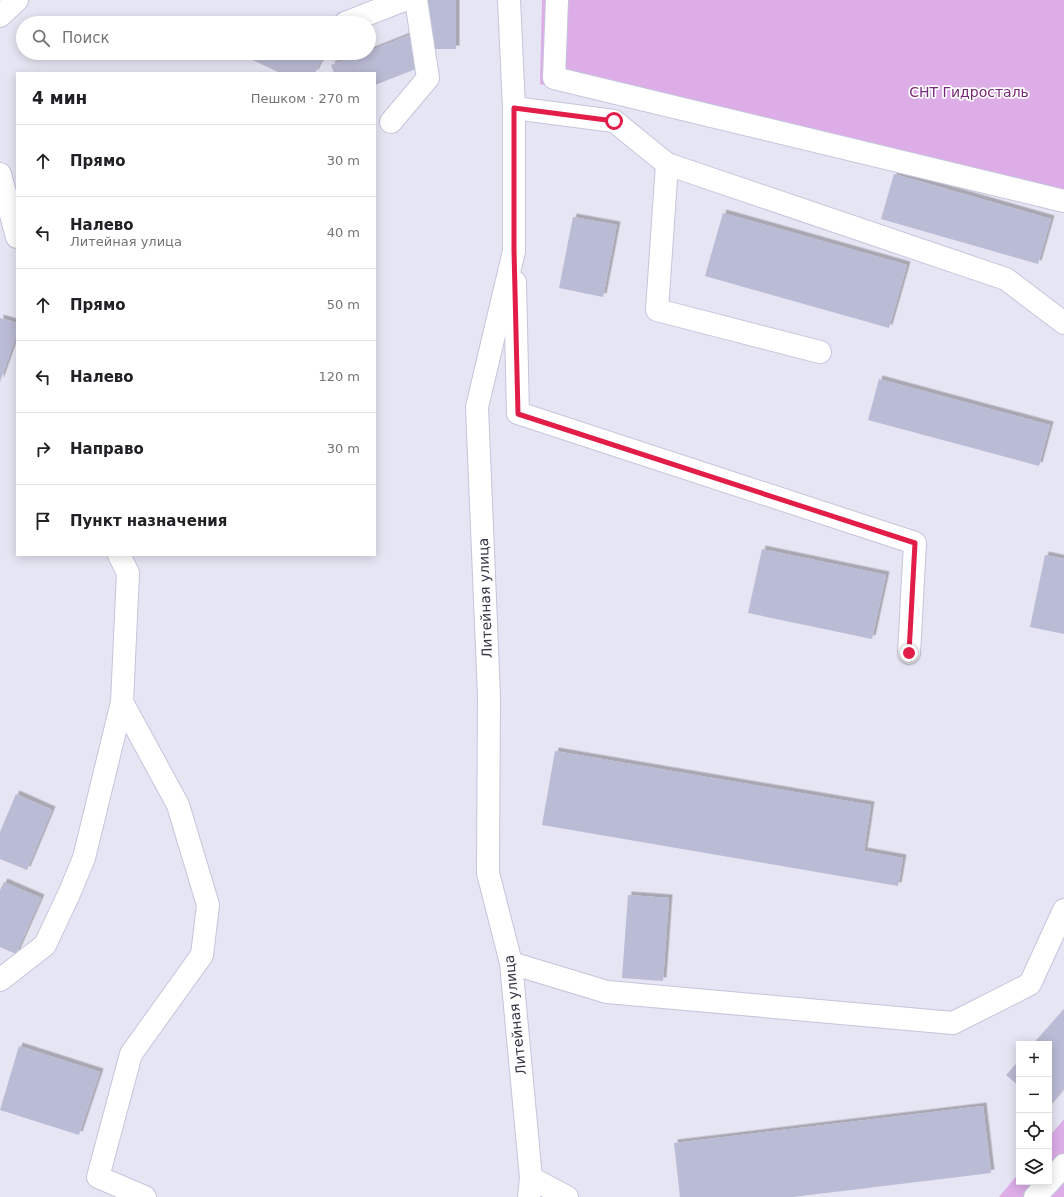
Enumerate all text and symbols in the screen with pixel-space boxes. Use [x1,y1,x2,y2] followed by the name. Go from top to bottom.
[16,16,376,60] search box
[30,27,52,49] icon: search
[62,29,110,47] text: Поиск
[909,84,1029,100] park label: СНТ Гидросталь
[32,88,87,108] text: 4 мин
[251,91,360,106] text: Пешком · 270 m
[605,112,623,130] route start
[32,150,54,172] icon: ahead
[70,152,126,170] text: Прямо
[327,153,360,168] text: 30 m
[70,216,134,234] text: Налево
[32,222,54,244] icon: left
[327,225,360,240] text: 40 m
[70,234,182,249] text: Литейная улица
[32,294,54,316] icon: ahead
[70,296,126,314] text: Прямо
[327,297,360,312] text: 50 m
[32,366,54,388] icon: left
[70,368,134,386] text: Налево
[318,369,360,384] text: 120 m
[32,438,54,460] icon: right
[70,440,144,458] text: Направо
[327,441,360,456] text: 30 m
[32,510,54,532] icon: arrive
[70,512,227,530] text: Пункт назначения
[475,537,495,659] street label: Литейная улица
[900,644,918,662] route end
[501,954,529,1076] street label: Литейная улица
[1016,1041,1052,1185] map controls
[1016,1041,1052,1077] button: +
[1016,1077,1052,1113] button: −
[1016,1113,1052,1149] button: locate
[1016,1149,1052,1185] button: layers

